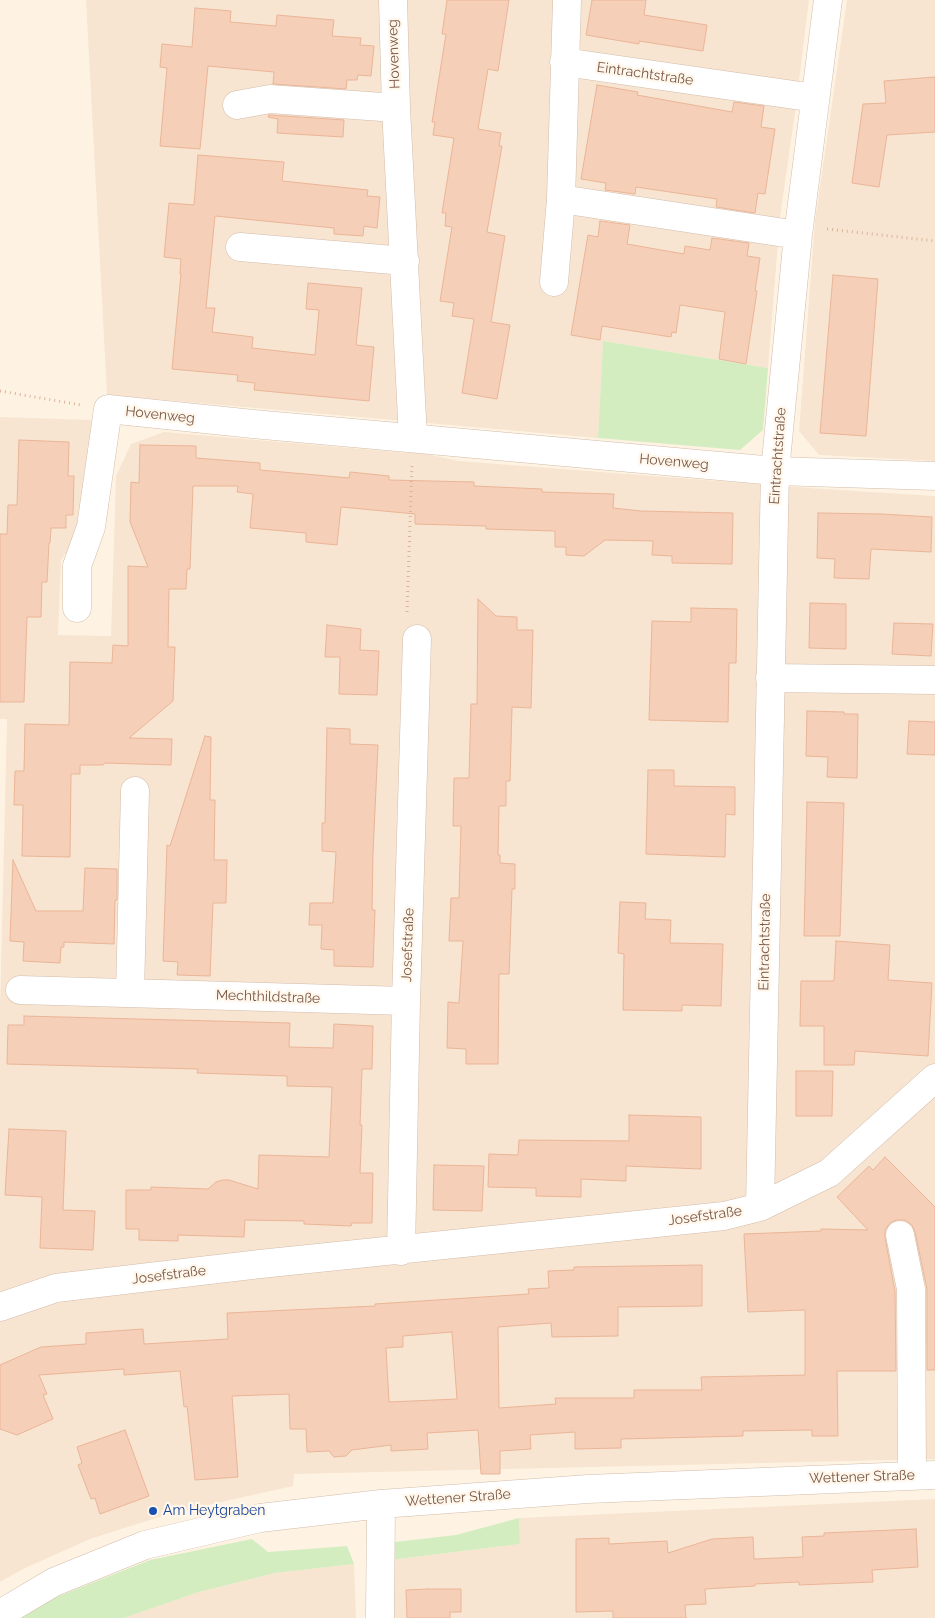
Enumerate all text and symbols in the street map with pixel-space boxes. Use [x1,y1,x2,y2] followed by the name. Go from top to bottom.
[384,19,404,89] street label: Hovenweg
[596,59,694,89] street label: Eintrachtstraße
[124,403,196,427] street label: Hovenweg
[766,407,790,505] street label: Eintrachtstraße
[639,451,709,473] street label: Hovenweg
[756,893,774,991] street label: Eintrachtstraße
[398,908,418,982] street label: Josefstraße
[216,987,320,1007] street label: Mechthildstraße
[667,1203,743,1229] street label: Josefstraße
[131,1262,207,1288] street label: Josefstraße
[809,1467,915,1487] street label: Wettener Straße
[405,1486,511,1510] street label: Wettener Straße
[163,1503,265,1519] place label: Am Heytgraben
[147,1505,159,1517] marker: Am Heytgraben

